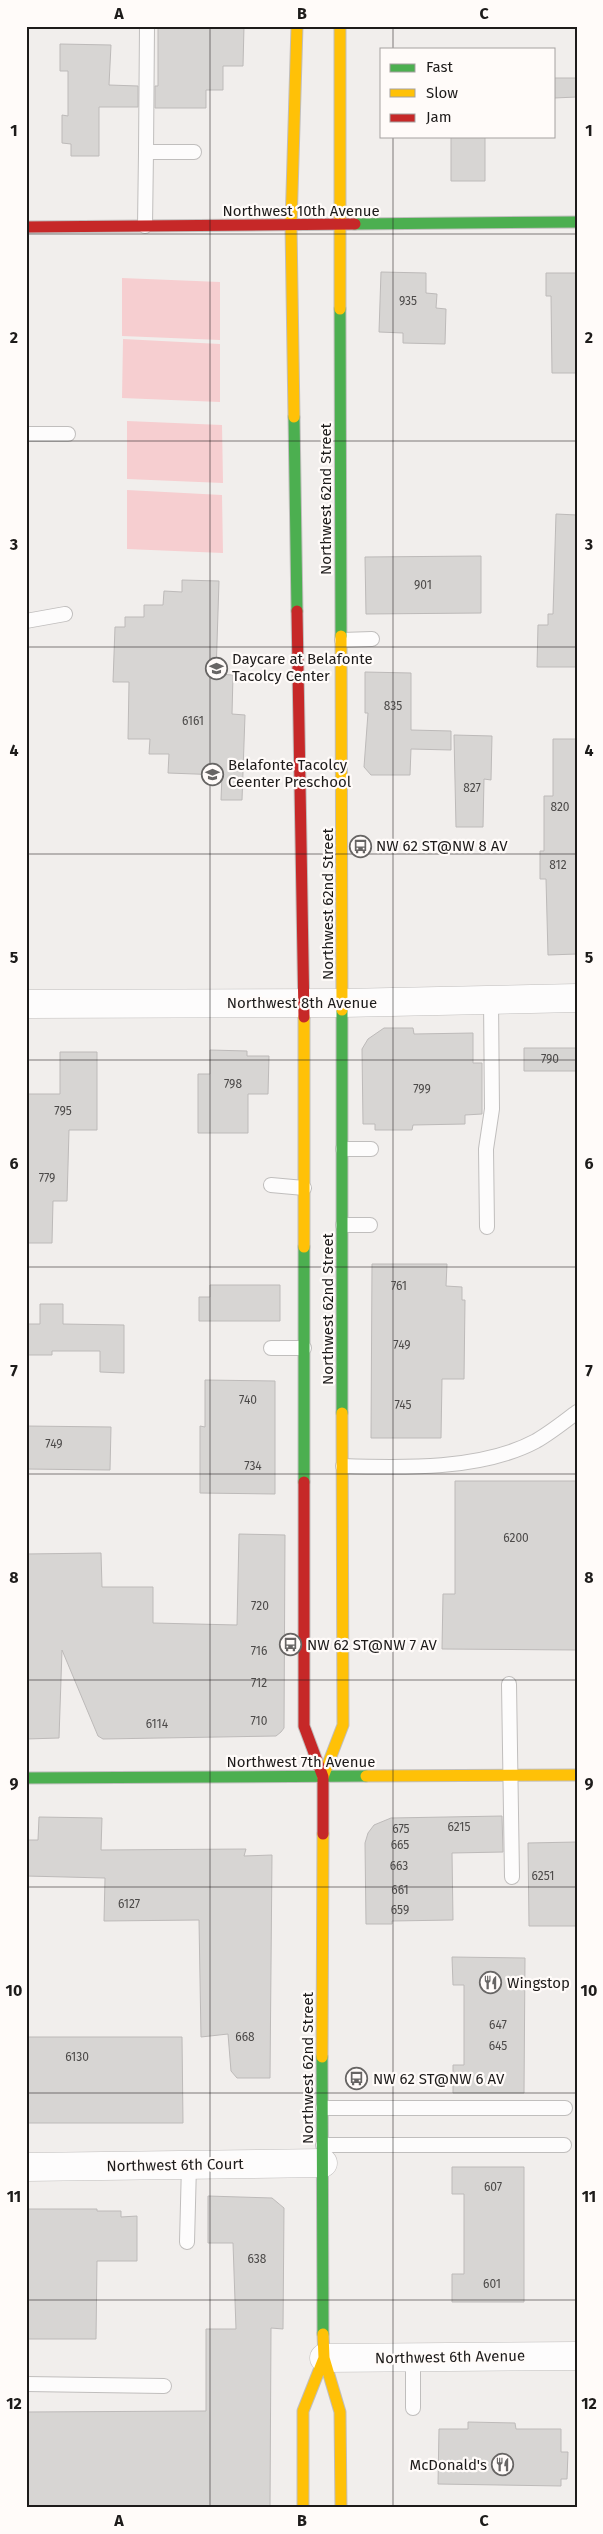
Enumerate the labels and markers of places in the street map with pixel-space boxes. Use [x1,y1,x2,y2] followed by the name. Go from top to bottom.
[232,650,373,685] place label: Daycare at Belafonte Tacolcy Center
[204,656,228,680] school or university icon: Daycare at Belafonte Tacolcy Center
[228,756,352,791] place label: Belafonte Tacolcy Ceenter Preschool
[200,762,224,786] school or university icon: Belafonte Tacolcy Ceenter Preschool
[348,834,372,858] bus stop icon: NW 62 ST@NW 8 AV
[376,837,508,855] place label: NW 62 ST@NW 8 AV
[279,1633,303,1657] bus stop icon: NW 62 ST@NW 7 AV
[307,1636,438,1654] place label: NW 62 ST@NW 7 AV
[479,1971,503,1995] restaurant icon: Wingstop
[507,1974,570,1992] place label: Wingstop
[345,2067,369,2091] bus stop icon: NW 62 ST@NW 6 AV
[373,2070,505,2088] place label: NW 62 ST@NW 6 AV
[491,2453,515,2477] restaurant icon: McDonald's
[410,2456,487,2474] place label: McDonald's

